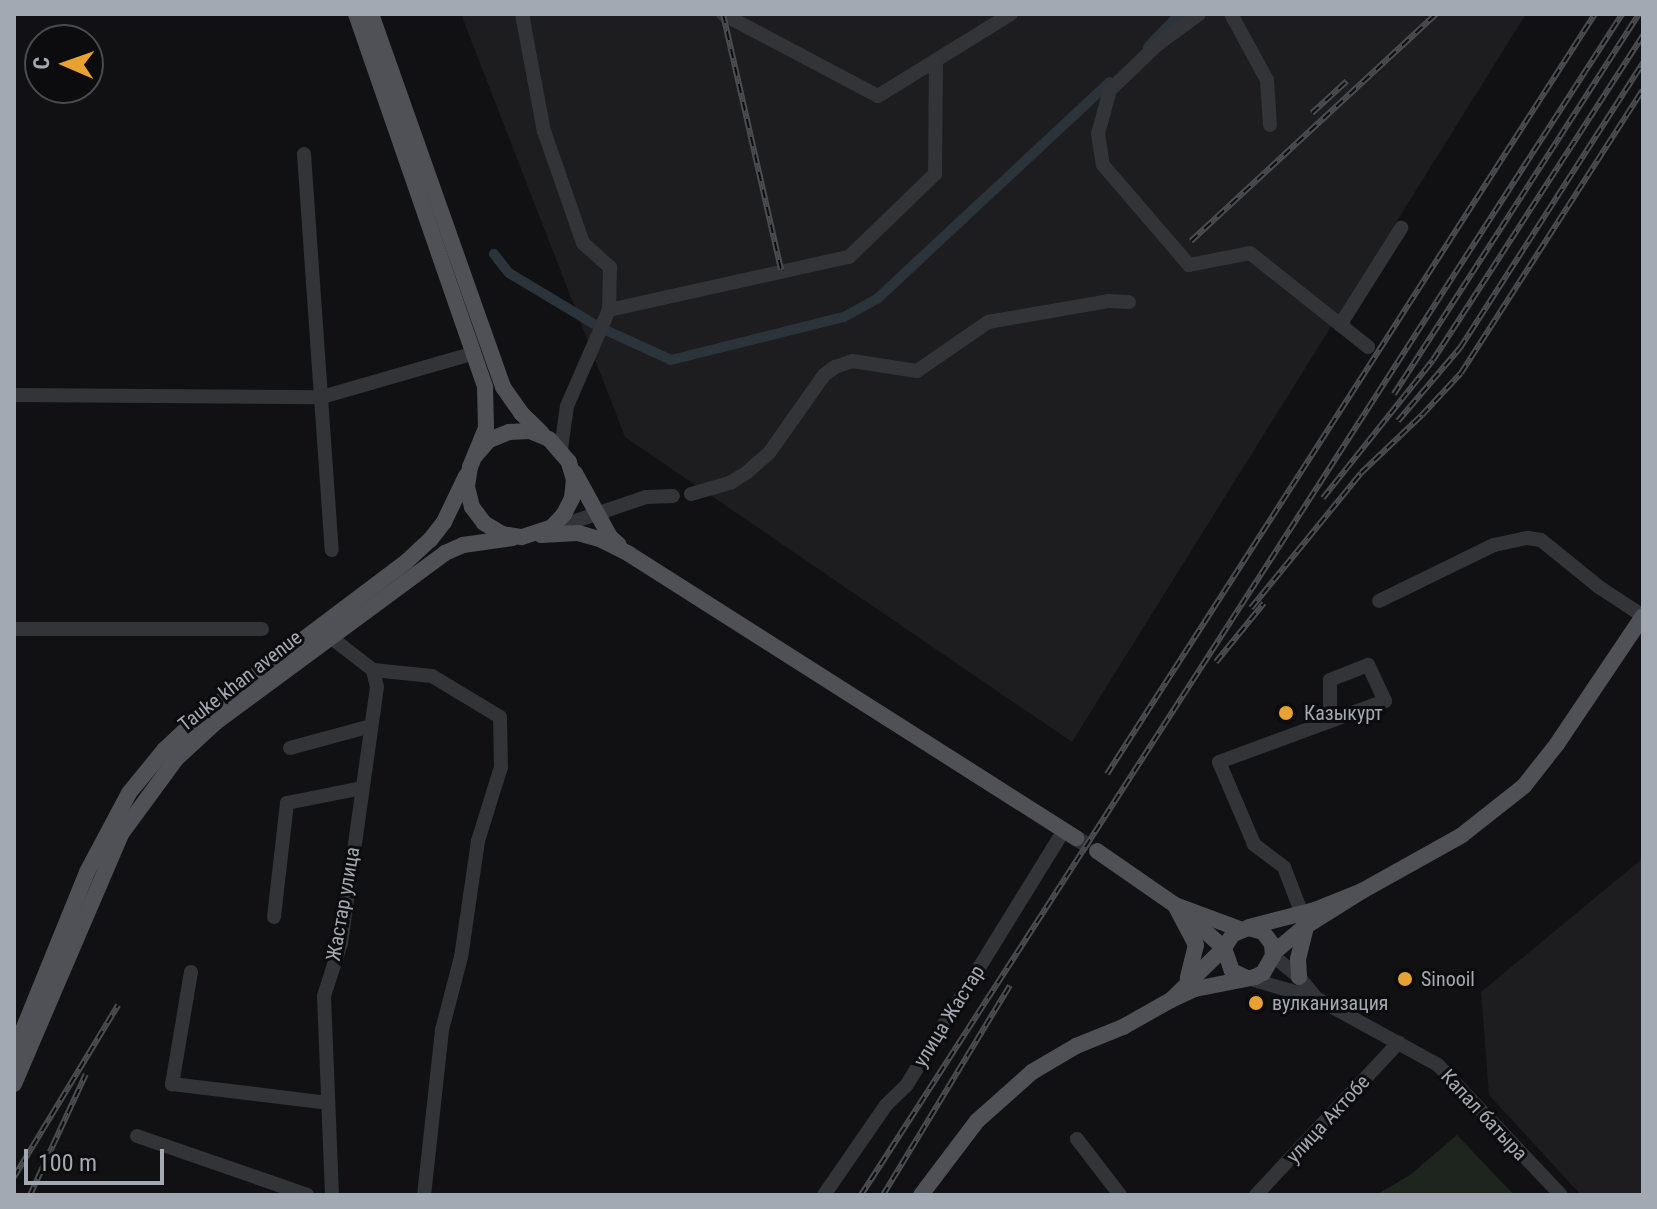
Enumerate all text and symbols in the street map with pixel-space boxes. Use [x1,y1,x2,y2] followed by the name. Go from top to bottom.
[24,24,104,104] north arrow
[29,57,54,70] text: С
[174,625,306,737] street label: Tauke khan avenue
[1304,701,1383,725] place label: Казыкурт
[1275,702,1297,724] marker: Казыкурт
[321,845,365,963] street label: Жастар улица
[908,961,990,1071] street label: улица Жастар
[1421,967,1475,991] place label: Sinooil
[1396,970,1414,988] marker: Sinooil
[1272,991,1388,1015] place label: вулканизация
[1247,994,1265,1012] marker: вулканизация
[1436,1064,1532,1166] street label: Капал батыра
[1281,1070,1375,1168] street label: улица Актобе
[28,1133,168,1183] scale bar
[38,1149,97,1177] text: 100 m

